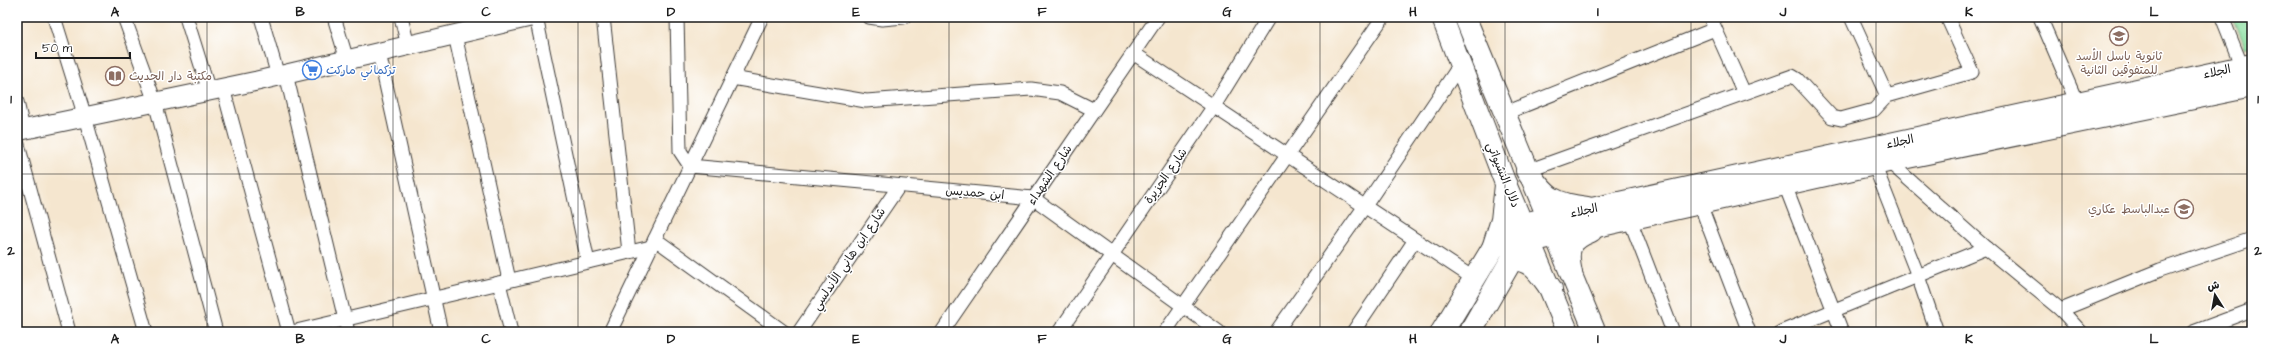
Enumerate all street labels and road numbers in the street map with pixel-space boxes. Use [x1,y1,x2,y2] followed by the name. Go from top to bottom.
[2202,61,2233,83] street label: الجلاء
[1885,131,1916,153] street label: الجلاء
[1480,140,1524,211] street label: دلال النشيواتي
[1024,142,1076,208] street label: شارع الشهداء
[1140,145,1192,207] street label: شارع الجزيرة
[945,182,1005,204] street label: ابن حمديس
[1569,200,1600,222] street label: الجلاء
[808,204,891,315] street label: شارع ابن هاني الأندلسي

